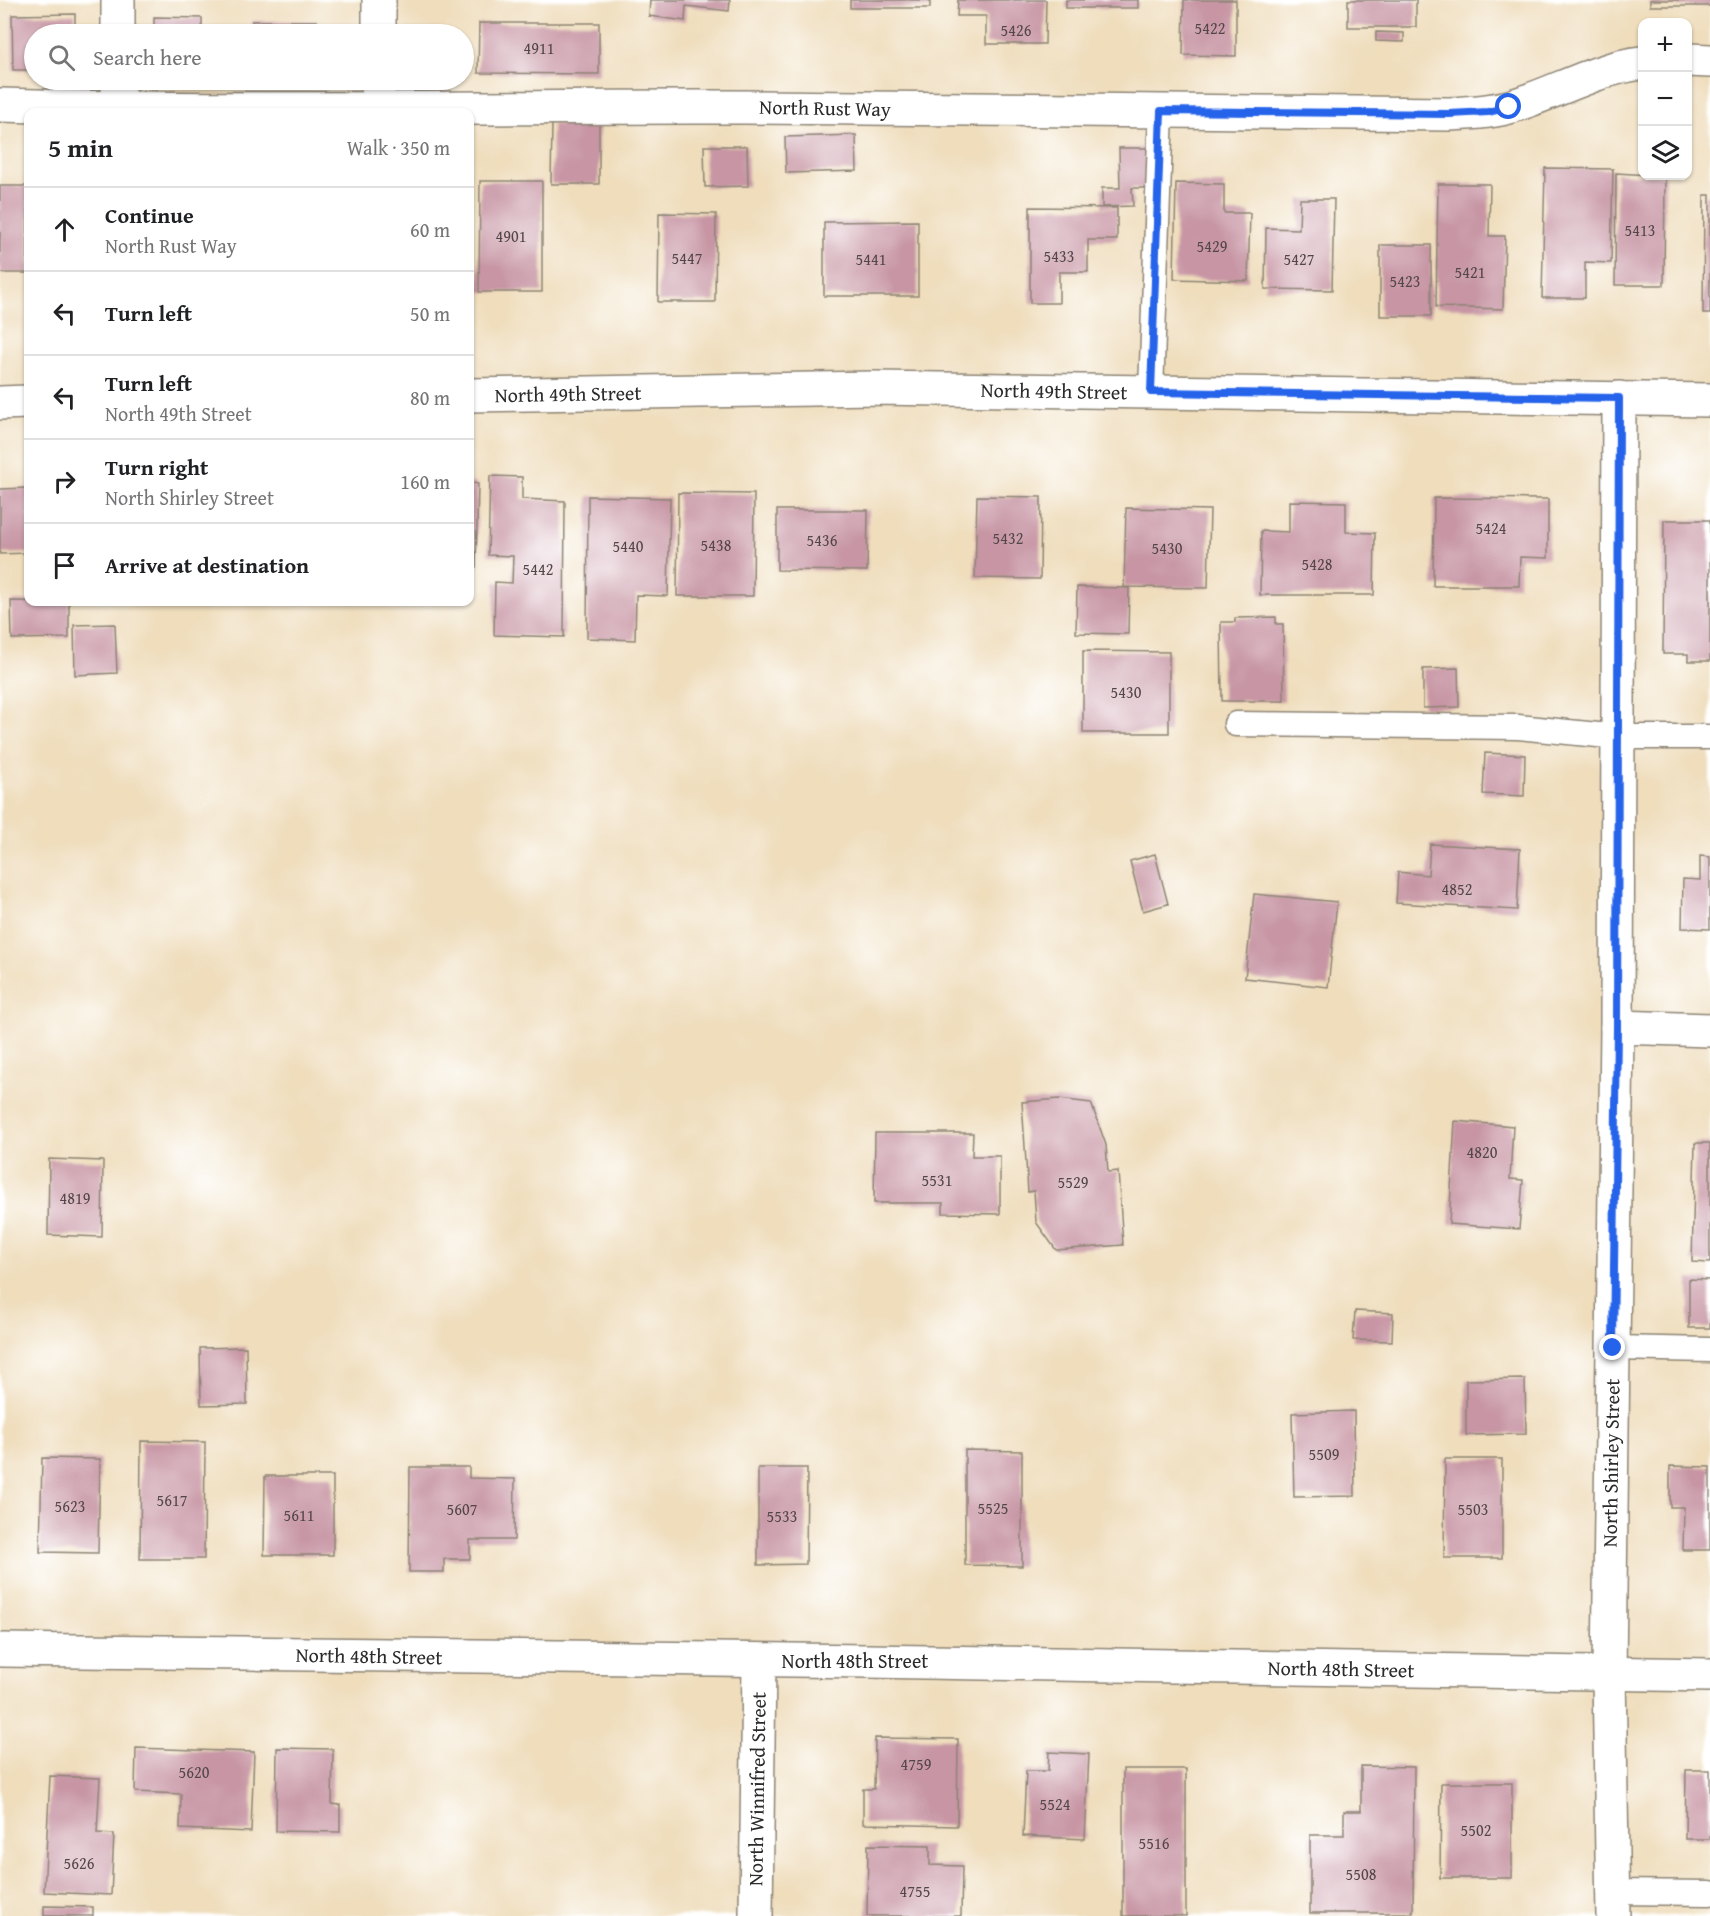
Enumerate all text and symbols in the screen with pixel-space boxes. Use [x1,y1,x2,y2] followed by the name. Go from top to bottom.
[1195,16,1225,40] house number: 5422
[1001,18,1032,42] house number: 5426
[1638,18,1692,180] map controls
[1638,18,1692,72] button: +
[24,24,474,90] search box
[524,36,554,60] house number: 4911
[45,41,78,74] icon: search
[93,41,202,73] text: Search here
[1638,72,1692,126] button: −
[759,92,891,123] street label: North Rust Way
[1495,93,1521,119] route start
[1638,126,1692,180] button: layers
[48,128,113,167] text: 5 min
[347,133,450,162] text: Walk · 350 m
[105,199,194,231] text: Continue
[48,213,81,246] icon: ahead
[410,215,450,244] text: 60 m
[1625,218,1655,242] house number: 5413
[496,224,526,248] house number: 4901
[105,231,237,260] text: North Rust Way
[1197,234,1228,258] house number: 5429
[1044,244,1074,268] house number: 5433
[672,246,703,270] house number: 5447
[856,247,886,271] house number: 5441
[1284,247,1315,271] house number: 5427
[1455,260,1485,284] house number: 5421
[1390,269,1420,293] house number: 5423
[48,297,81,330] icon: left
[105,297,192,329] text: Turn left
[410,299,450,328] text: 50 m
[105,367,192,399] text: Turn left
[980,375,1128,406] street label: North 49th Street
[494,378,642,409] street label: North 49th Street
[48,381,81,414] icon: left
[410,383,450,412] text: 80 m
[105,399,252,428] text: North 49th Street
[105,451,208,483] text: Turn right
[48,465,81,498] icon: right
[400,467,450,496] text: 160 m
[105,483,274,512] text: North Shirley Street
[1476,516,1507,540] house number: 5424
[993,526,1023,550] house number: 5432
[807,528,838,552] house number: 5436
[701,533,732,557] house number: 5438
[613,534,644,558] house number: 5440
[1152,536,1183,560] house number: 5430
[48,549,81,582] icon: arrive
[105,549,309,581] text: Arrive at destination
[1302,552,1333,576] house number: 5428
[523,557,553,581] house number: 5442
[1111,680,1142,704] house number: 5430
[1442,877,1472,901] house number: 4852
[1467,1140,1498,1164] house number: 4820
[922,1168,952,1192] house number: 5531
[1058,1170,1089,1194] house number: 5529
[60,1186,91,1210] house number: 4819
[1599,1334,1625,1360] route end
[1595,1378,1626,1548] street label: North Shirley Street
[1309,1442,1340,1466] house number: 5509
[157,1488,188,1512] house number: 5617
[55,1494,85,1518] house number: 5623
[978,1496,1008,1520] house number: 5525
[447,1497,478,1521] house number: 5607
[1458,1497,1488,1521] house number: 5503
[284,1503,314,1527] house number: 5611
[767,1504,797,1528] house number: 5533
[295,1640,443,1671] street label: North 48th Street
[782,1646,928,1675] street label: North 48th Street
[1267,1653,1415,1684] street label: North 48th Street
[740,1692,773,1886] street label: North Winnifred Street
[901,1752,932,1776] house number: 4759
[179,1760,210,1784] house number: 5620
[1040,1792,1071,1816] house number: 5524
[1461,1818,1491,1842] house number: 5502
[1139,1831,1170,1855] house number: 5516
[64,1851,95,1875] house number: 5626
[1346,1862,1377,1886] house number: 5508
[900,1879,930,1903] house number: 4755

